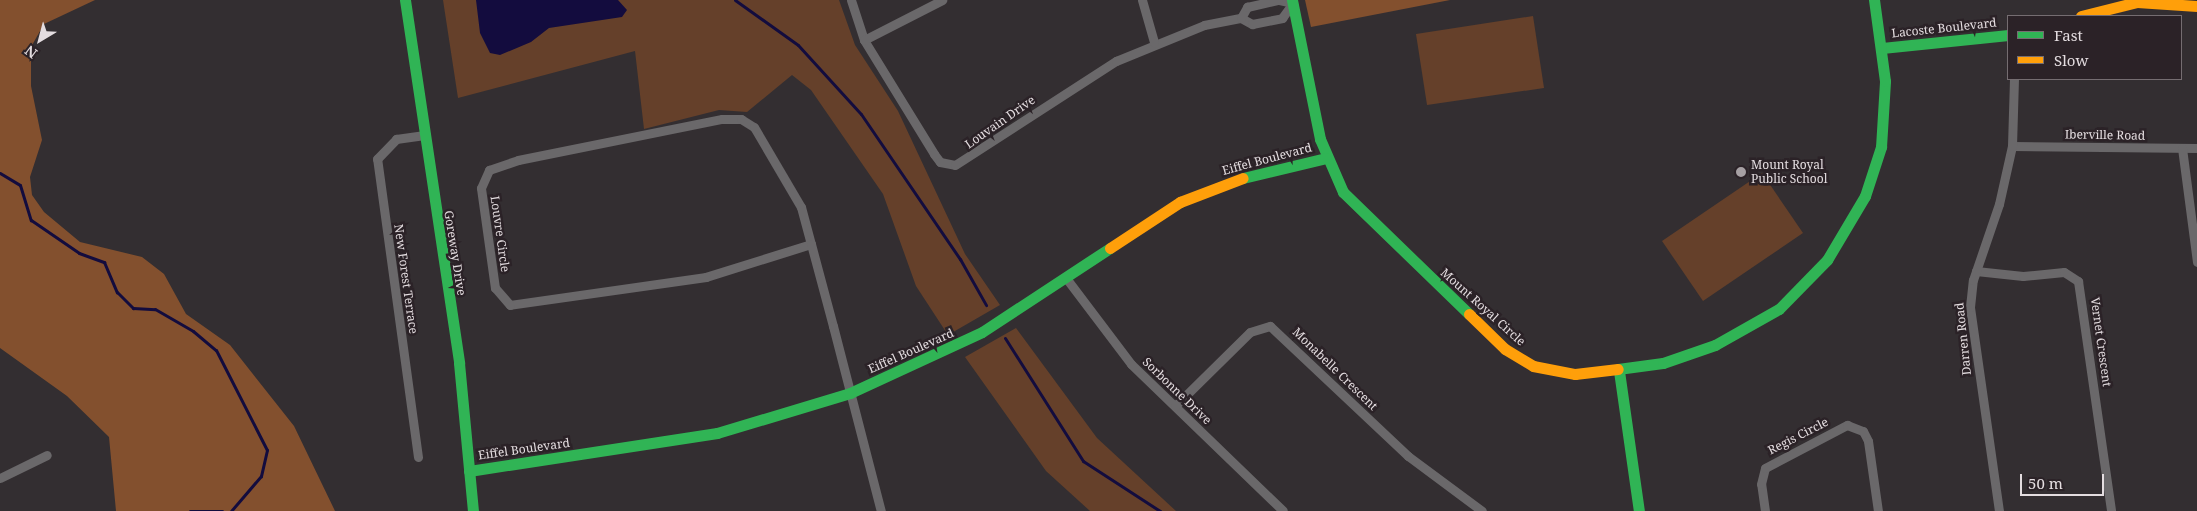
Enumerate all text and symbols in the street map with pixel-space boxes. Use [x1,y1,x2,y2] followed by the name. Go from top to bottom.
[15,15,65,65] north arrow
[1891,15,1997,41] street label: Lacoste Boulevard
[2007,15,2182,80] legend
[2054,25,2083,45] text: Fast
[21,41,41,63] text: N
[2054,50,2088,70] text: Slow
[962,93,1038,151] street label: Louvain Drive
[2065,127,2145,143] street label: Iberville Road
[1221,140,1313,178] street label: Eiffel Boulevard
[1751,158,1827,186] place label: Mount Royal Public School
[1735,166,1747,178] marker: Mount Royal Public School
[488,195,512,273] street label: Louvre Circle
[441,209,469,297] street label: Goreway Drive
[391,223,421,335] street label: New Forest Terrace
[1438,265,1528,349] street label: Mount Royal Circle
[2088,296,2114,388] street label: Vernet Crescent
[1952,302,1974,376] street label: Darren Road
[1290,325,1380,413] street label: Monabelle Crescent
[866,326,956,376] street label: Eiffel Boulevard
[1140,355,1214,427] street label: Sorbonne Drive
[1765,415,1831,457] street label: Regis Circle
[477,435,571,463] street label: Eiffel Boulevard
[2022,464,2106,496] scale bar
[2028,473,2063,493] text: 50 m

